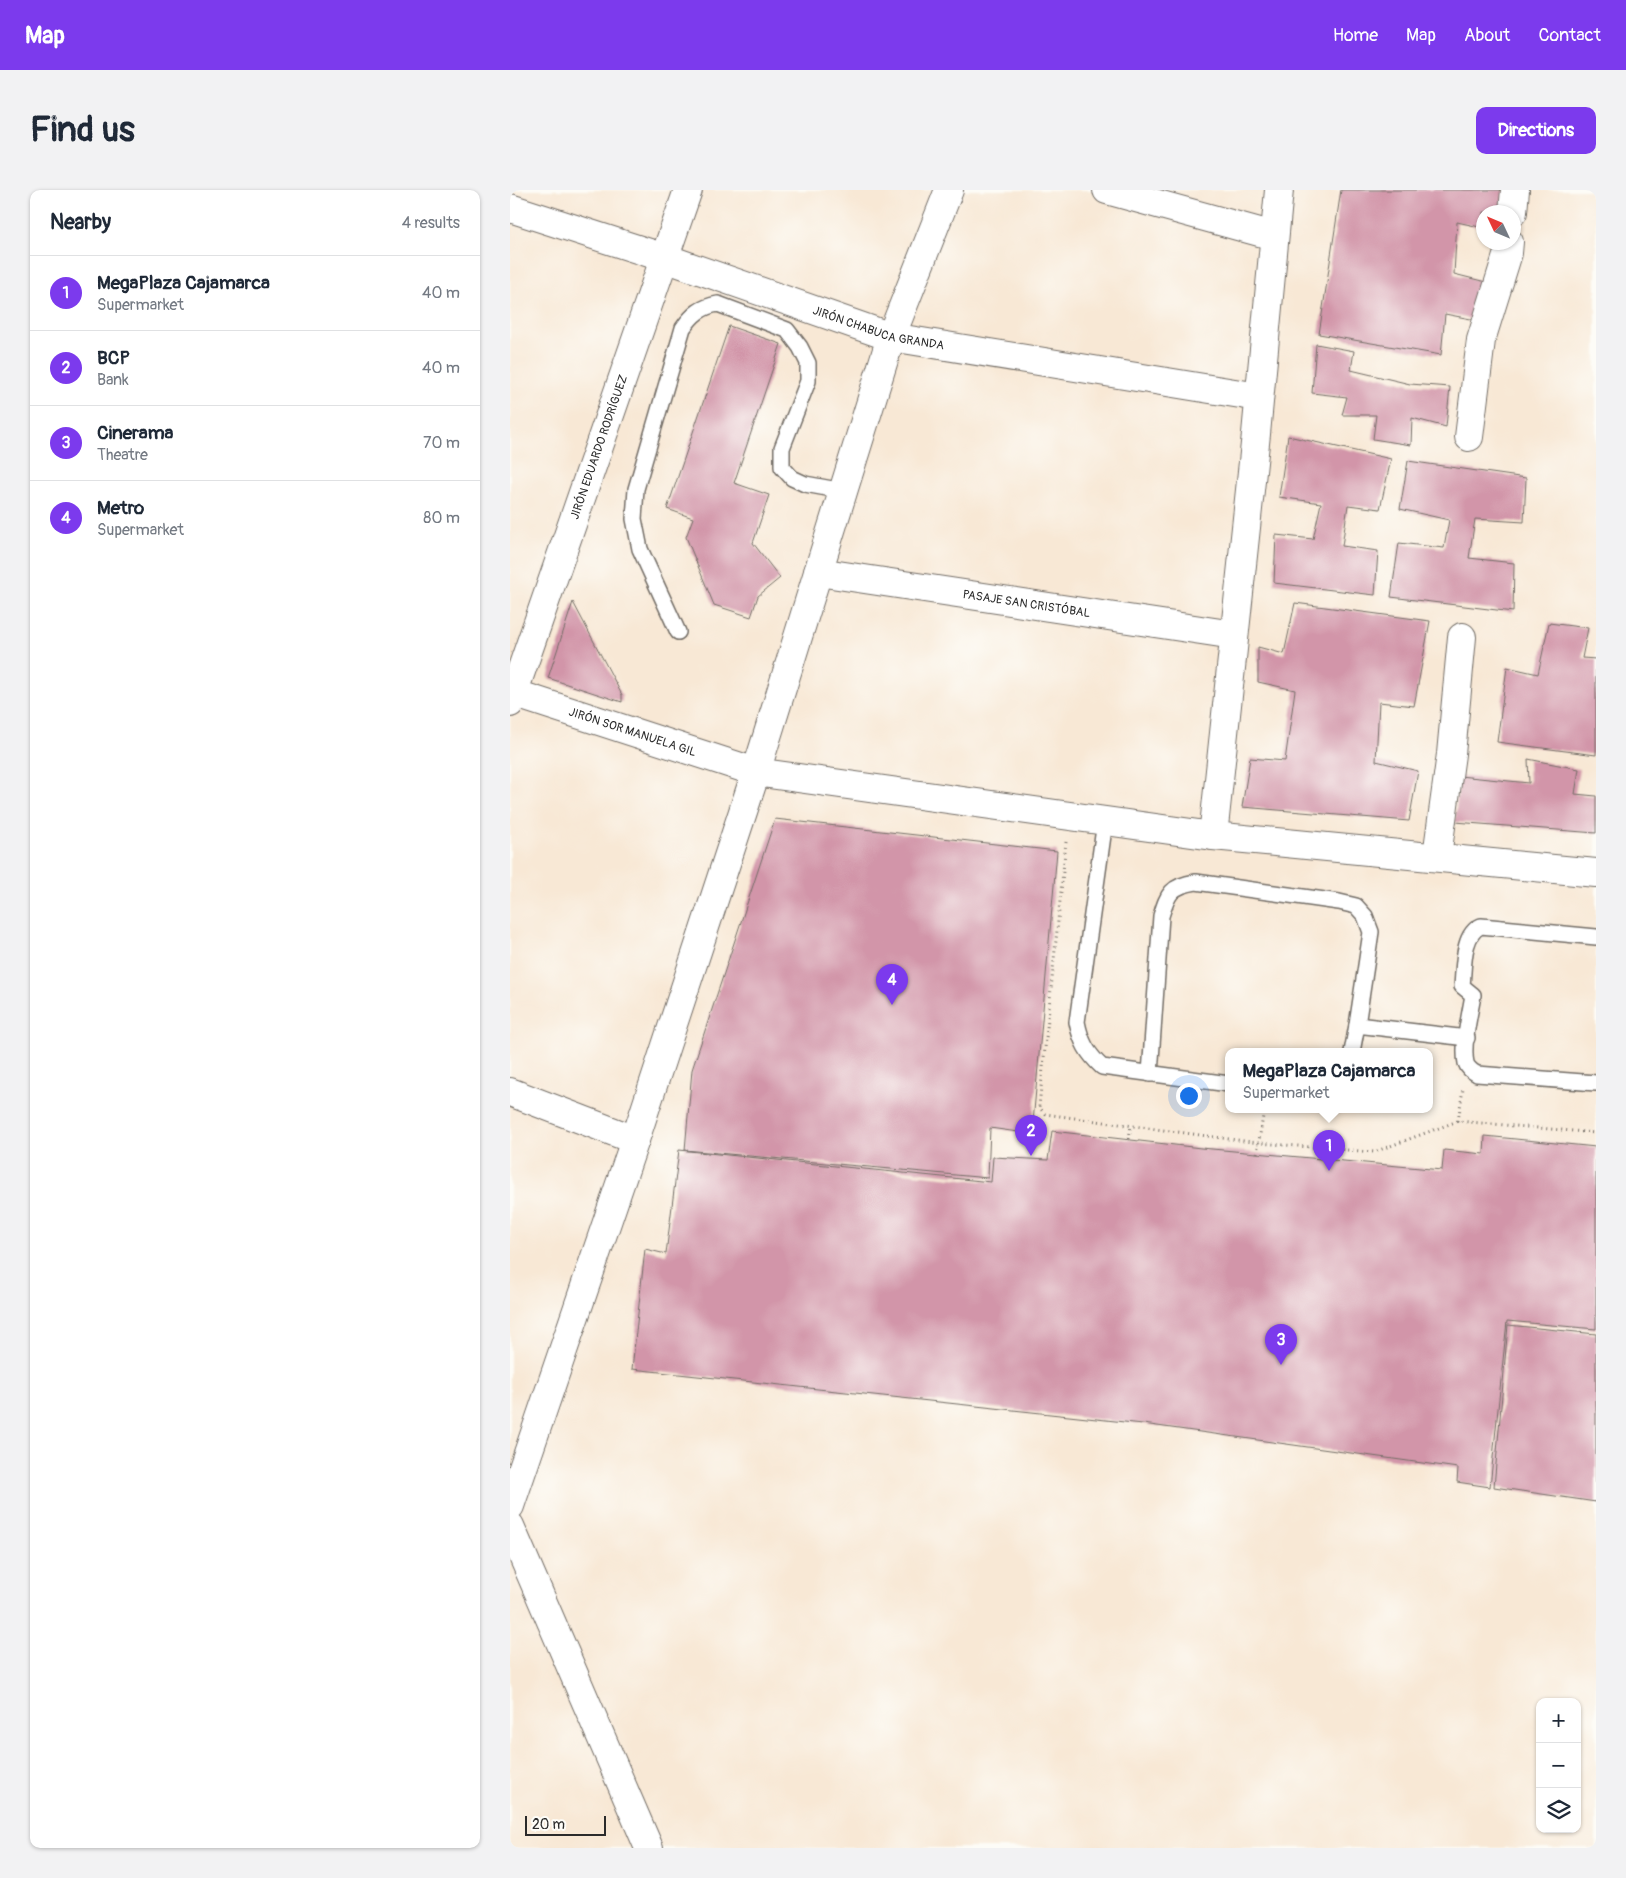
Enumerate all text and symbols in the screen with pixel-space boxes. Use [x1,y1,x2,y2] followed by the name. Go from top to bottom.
[25,21,65,50] text: Map
[1333,24,1378,47] text: Home
[1406,24,1436,47] text: Map
[1464,24,1510,47] text: About
[1538,24,1601,47] text: Contact
[1476,107,1596,154] button: Directions
[30,108,135,152] text: Find us
[1476,205,1521,250] north arrow
[50,209,111,236] text: Nearby
[402,213,460,233] text: 4 results
[97,271,270,295] text: MegaPlaza Cajamarca
[63,283,69,303] text: 1
[422,283,460,303] text: 40 m
[97,295,184,315] text: Supermarket
[811,303,945,354] street label: JIRÓN CHABUCA GRANDA
[97,346,130,370] text: BCP
[62,358,70,378] text: 2
[422,358,460,378] text: 40 m
[97,370,129,390] text: Bank
[567,373,631,521] street label: JIRÓN EDUARDO RODRÍGUEZ
[97,421,173,445] text: Cinerama
[62,433,70,453] text: 3
[423,433,460,453] text: 70 m
[97,445,148,465] text: Theatre
[97,496,144,520] text: Metro
[61,508,71,528] text: 4
[423,508,460,528] text: 80 m
[97,520,184,540] text: Supermarket
[962,587,1092,621] street label: PASAJE SAN CRISTÓBAL
[567,705,698,760] street label: JIRÓN SOR MANUELA GIL
[876,964,908,1005] pin: 4
[1225,1048,1433,1113] popup
[1243,1059,1415,1083] text: MegaPlaza Cajamarca
[1176,1083,1202,1109] your location
[1243,1083,1329,1103] text: Supermarket
[1015,1115,1047,1156] pin: 2
[1313,1130,1345,1171] pin: 1
[1265,1324,1297,1365] pin: 3
[1536,1698,1581,1833] map controls
[1536,1698,1581,1743] button: +
[1536,1743,1581,1788] button: −
[1536,1788,1581,1833] button: layers
[525,1813,606,1836] scale bar
[532,1816,565,1833] text: 20 m

